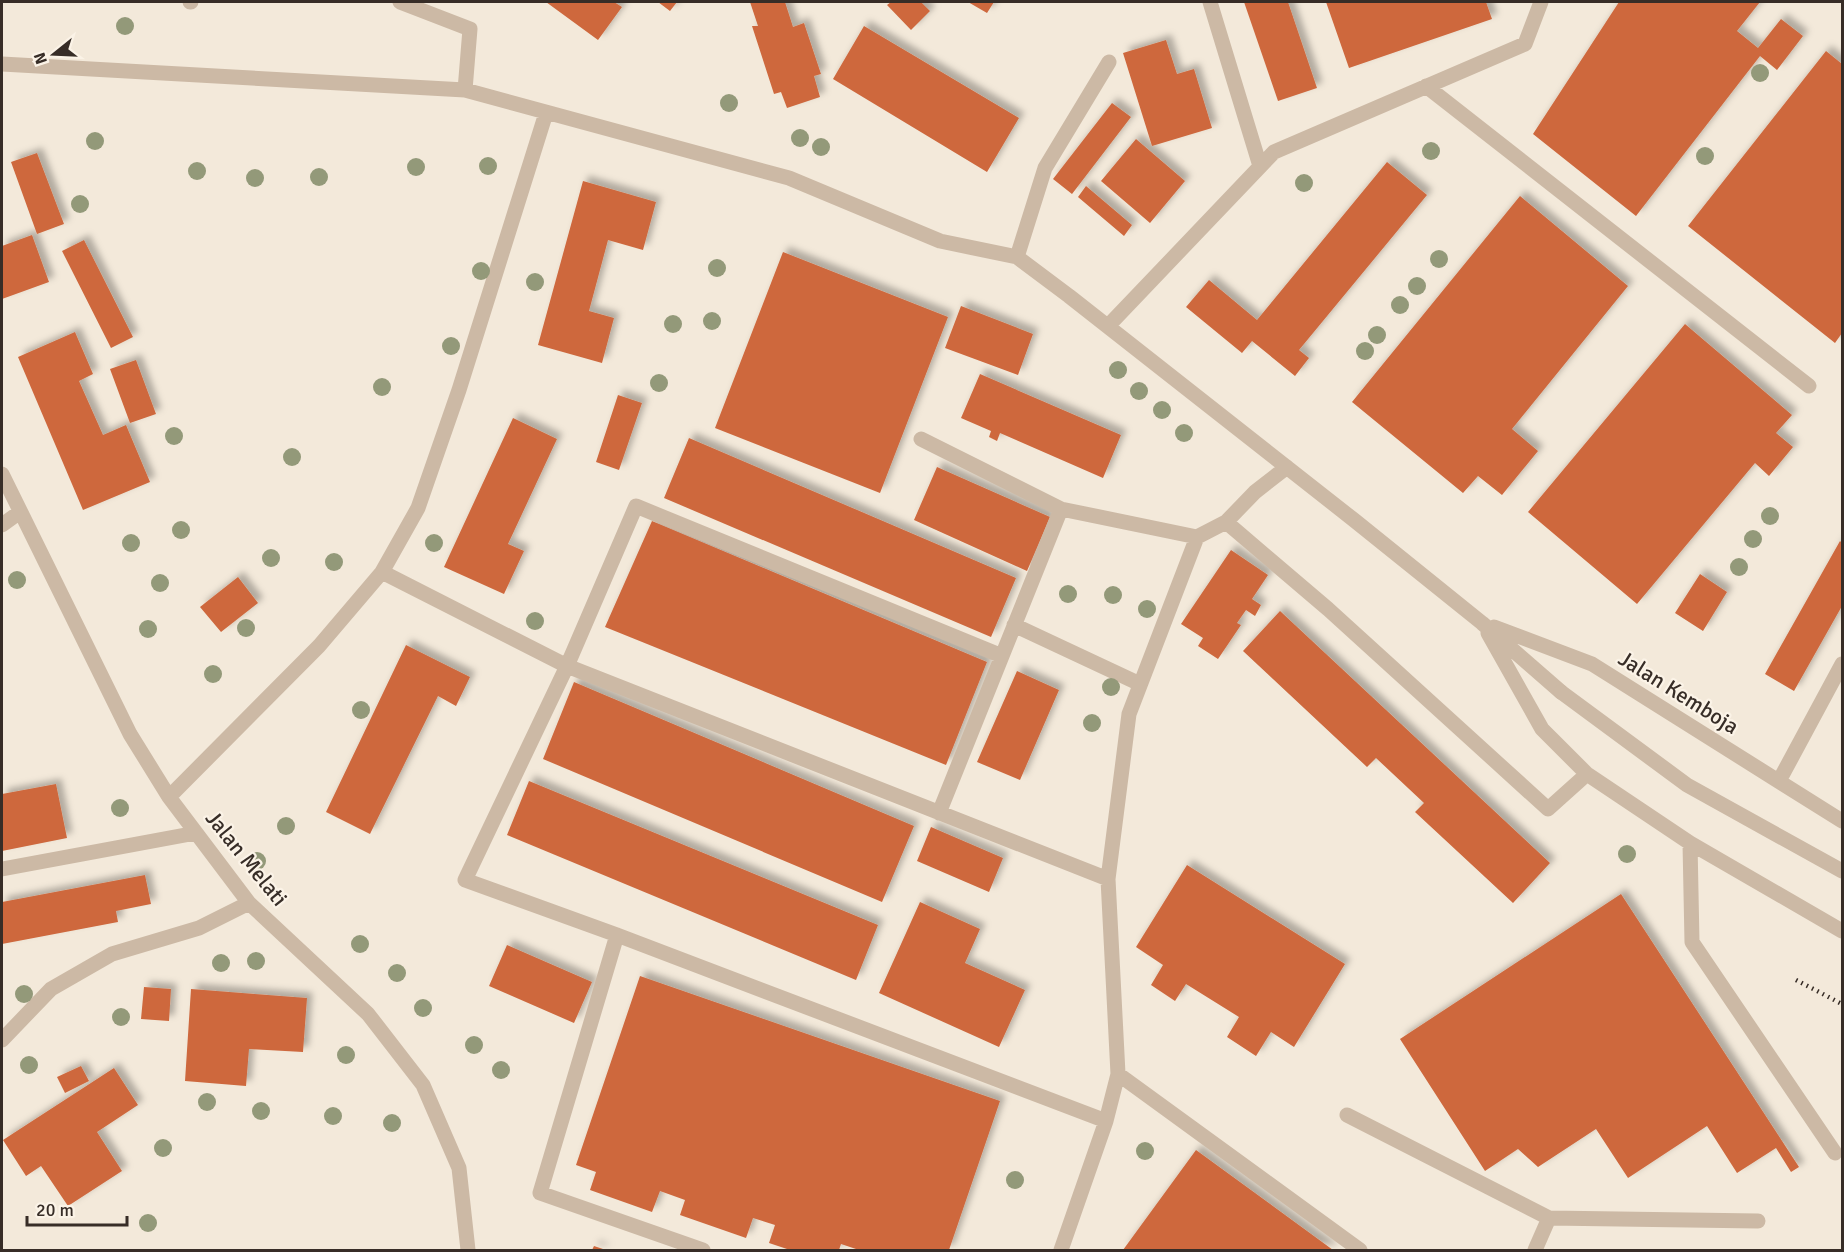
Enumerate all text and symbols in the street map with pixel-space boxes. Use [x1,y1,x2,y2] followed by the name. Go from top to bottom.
[24,24,84,84] north arrow
[29,50,52,67] text: N
[1614,645,1744,740] street label: Jalan Kemboja
[200,805,293,911] street label: Jalan Melati
[27,1189,128,1227] scale bar
[36,1199,74,1221] text: 20 m

